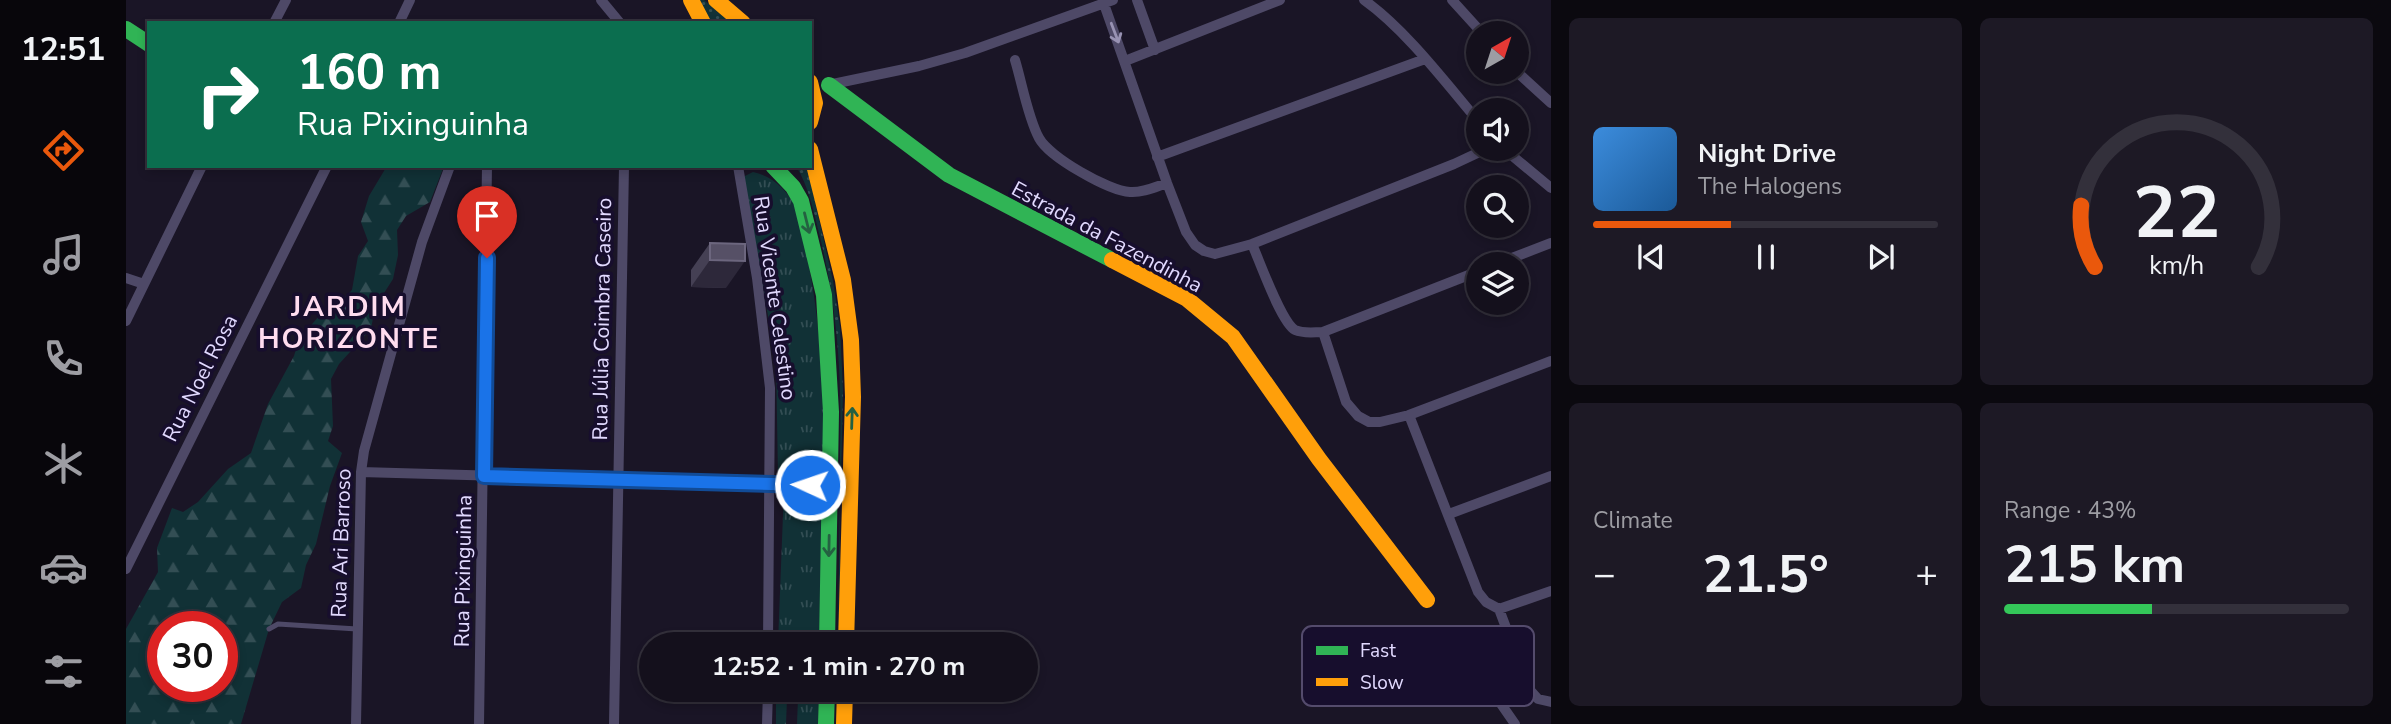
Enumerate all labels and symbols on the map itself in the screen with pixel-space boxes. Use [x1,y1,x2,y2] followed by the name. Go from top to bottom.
[1109,21,1122,43] one-way arrow
[1466,21,1530,84] north arrow
[1007,175,1207,299] street label: Estrada da Fazendinha
[457,186,517,258] pin
[747,194,803,402] street label: Rua Vicente Celestino
[586,197,618,441] street label: Rua Júlia Coimbra Caseiro
[802,212,815,234] one-way arrow
[258,288,440,358] district label: JARDIM HORIZONTE
[156,310,244,446] street label: Rua Noel Rosa
[845,407,858,430] one-way arrow
[773,448,847,522] position arrow
[324,468,358,618] street label: Rua Ari Barroso
[448,495,478,647] street label: Rua Pixinguinha
[822,535,835,558] one-way arrow
[147,611,238,702] speed limit sign: 30
[1302,626,1534,706] legend
[1360,638,1396,664] text: Fast
[1360,670,1404,696] text: Slow

